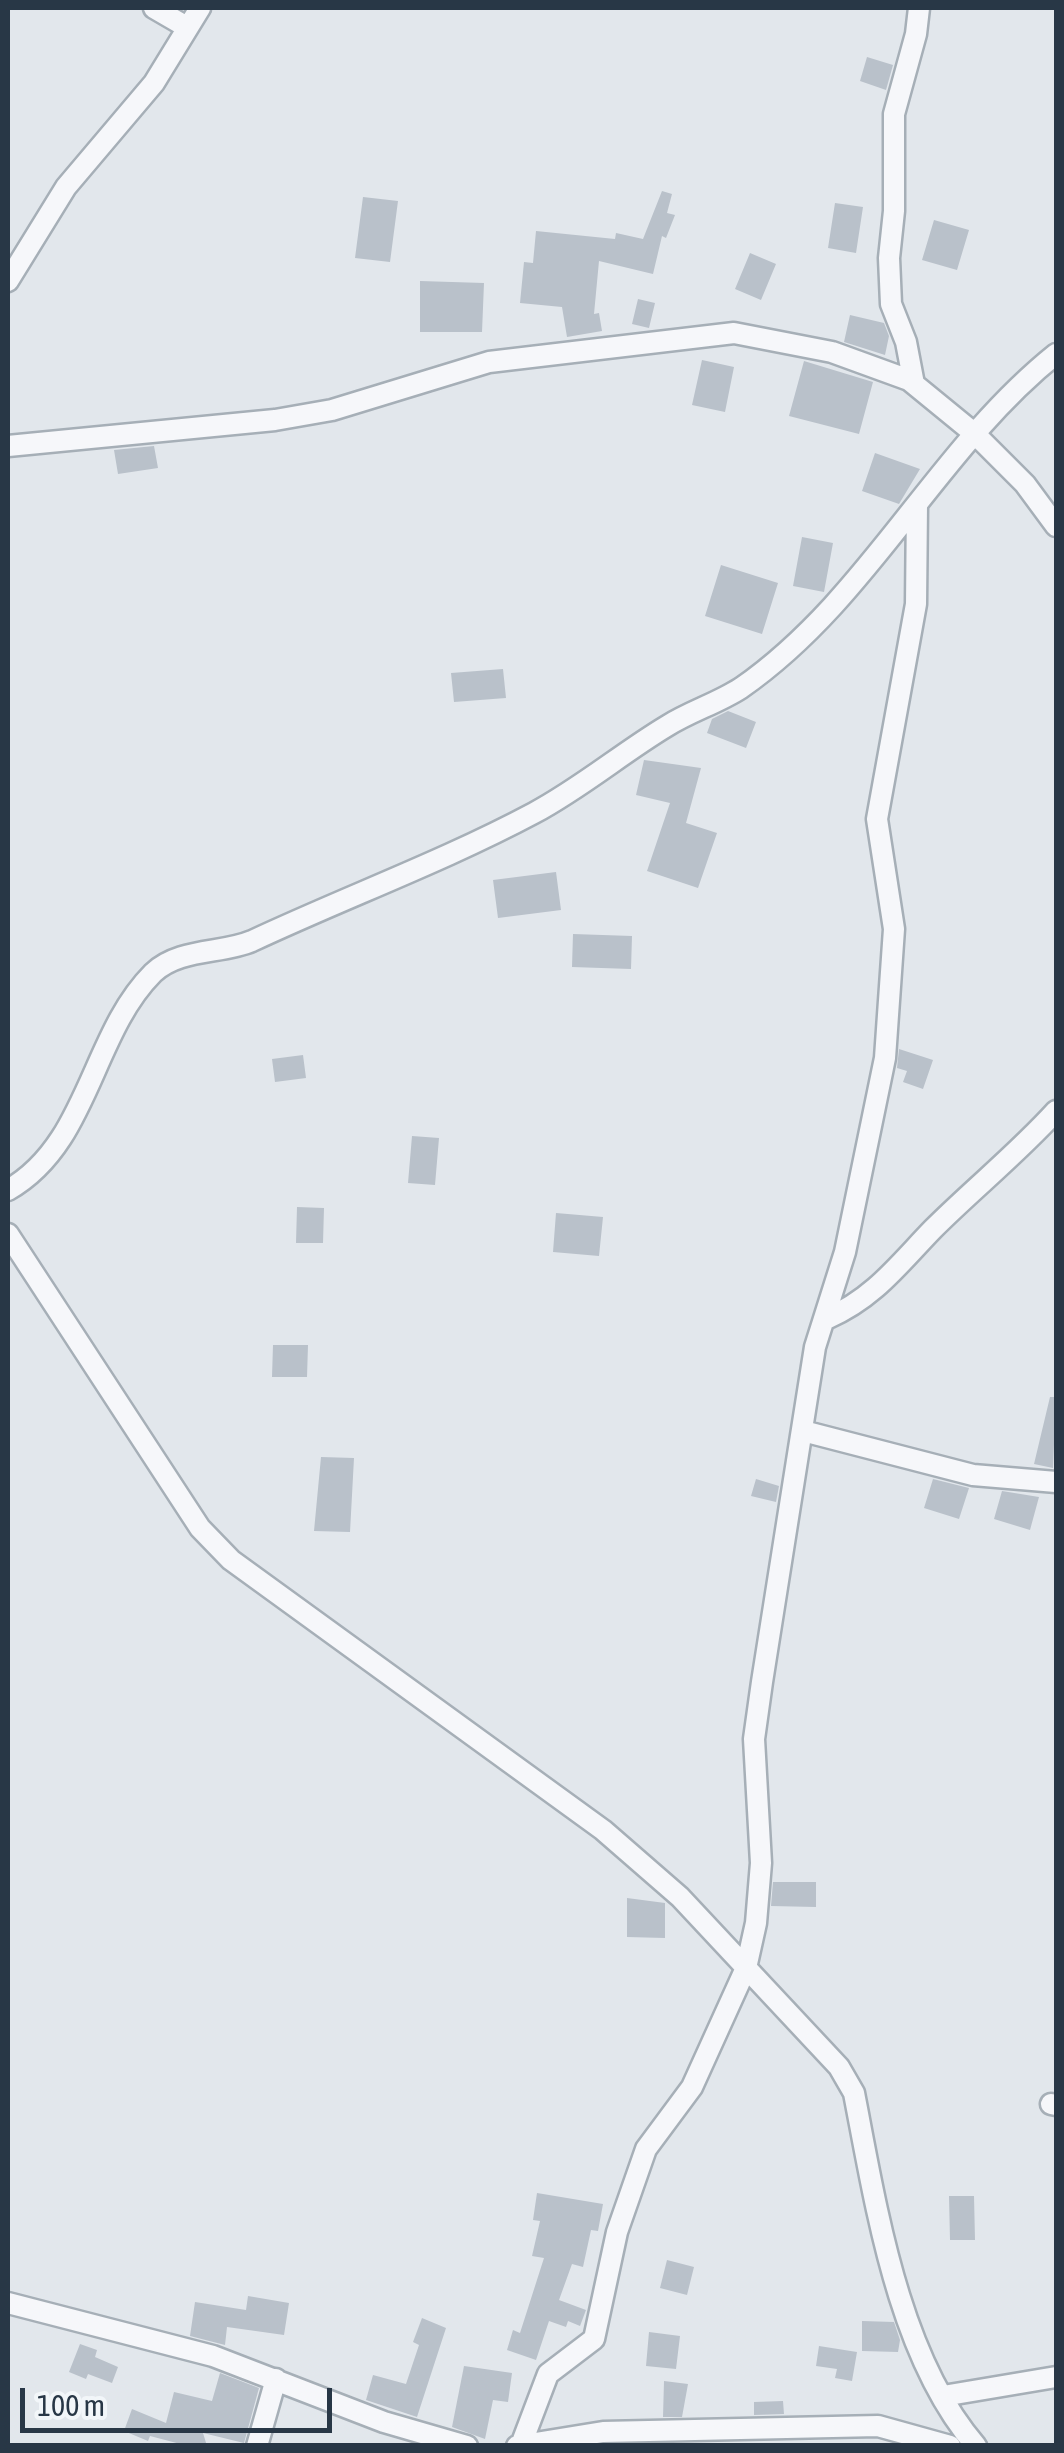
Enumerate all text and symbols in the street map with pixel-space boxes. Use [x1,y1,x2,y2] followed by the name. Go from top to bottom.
[25,2368,338,2430] scale bar
[37,2388,105,2422] text: 100 m

